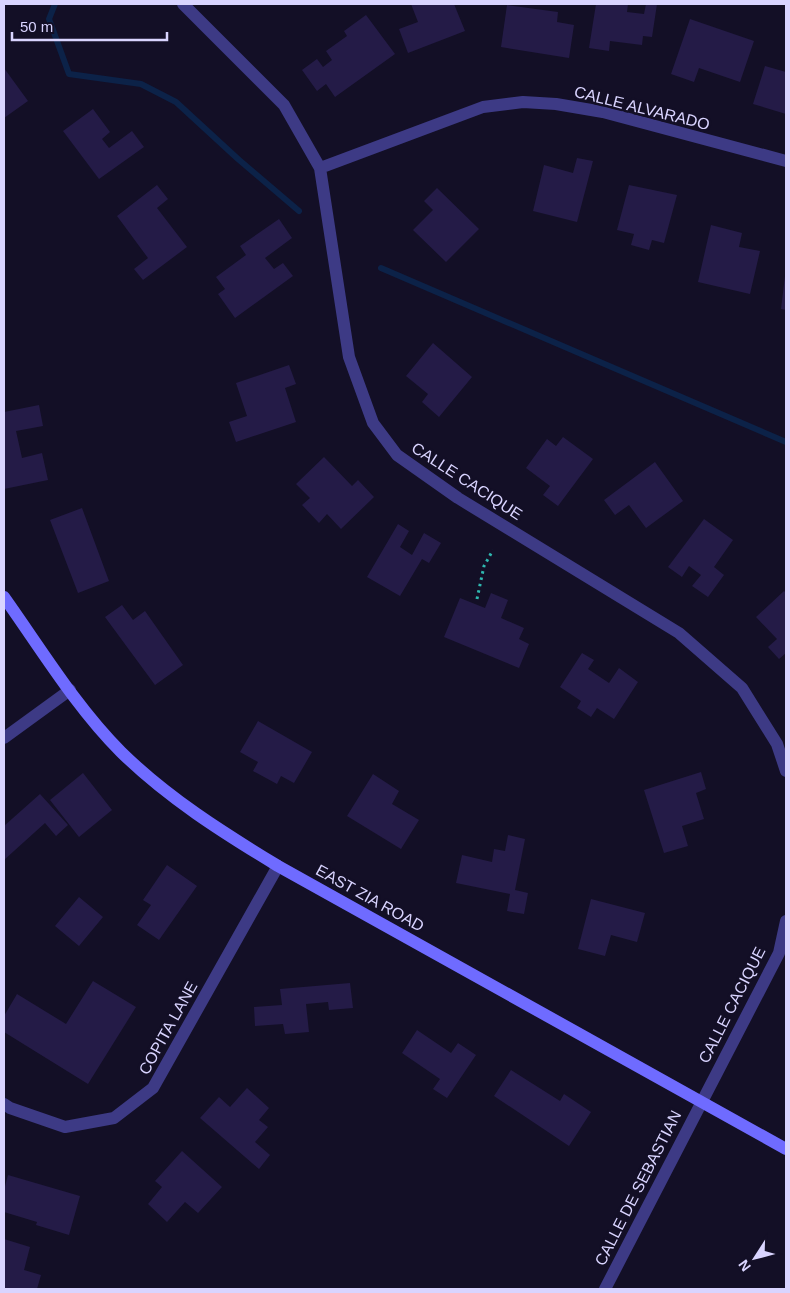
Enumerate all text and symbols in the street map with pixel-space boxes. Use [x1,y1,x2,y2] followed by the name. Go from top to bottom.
[12,10,168,42] scale bar
[20,18,53,35] text: 50 m
[572,83,712,133] street label: CALLE ALVARADO
[409,439,525,523] street label: CALLE CACIQUE
[313,861,427,935] street label: EAST ZIA ROAD
[695,944,769,1066] street label: CALLE CACIQUE
[135,979,201,1077] street label: COPITA LANE
[591,1108,685,1268] street label: CALLE DE SEBASTIAN
[730,1233,780,1283] north arrow
[735,1257,754,1274] text: N

